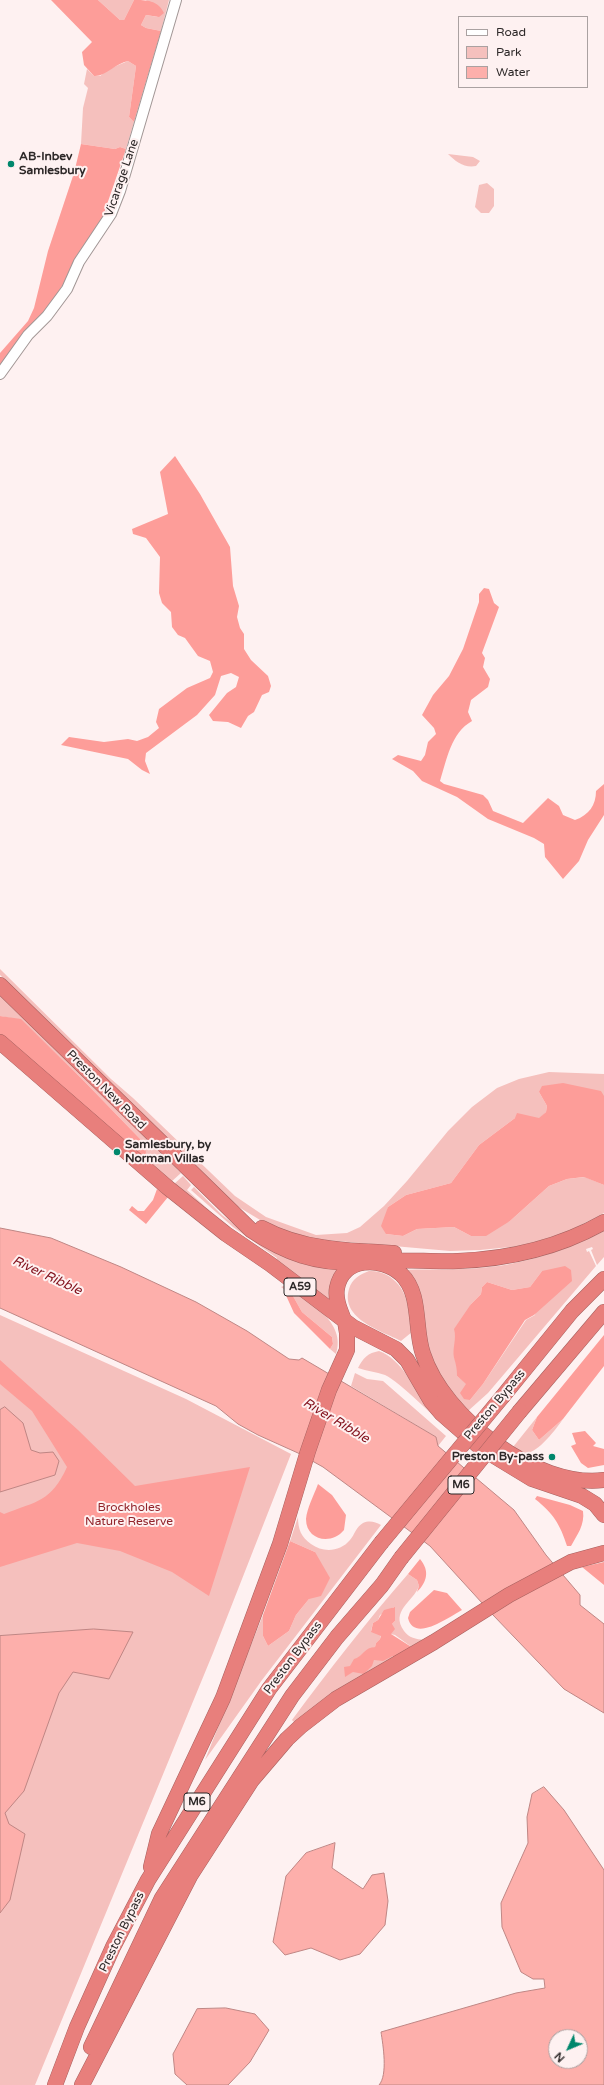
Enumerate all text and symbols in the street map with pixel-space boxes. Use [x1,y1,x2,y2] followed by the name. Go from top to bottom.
[458,16,588,88] legend
[496,25,526,39] text: Road
[496,45,522,59] text: Park
[496,65,530,79] text: Water
[102,137,142,219] street label: Vicarage Lane
[19,150,86,178] place label: AB-Inbev Samlesbury
[6,159,16,169] marker: AB-Inbev Samlesbury
[63,1047,149,1133] street label: Preston New Road
[125,1138,211,1166] place label: Samlesbury, by Norman Villas
[112,1147,122,1157] marker: Samlesbury, by Norman Villas
[10,1253,84,1299] water label: River Ribble
[284,1278,316,1296] road number: A59
[461,1367,529,1443] street label: Preston Bypass
[300,1395,372,1447] water label: River Ribble
[452,1450,544,1464] place label: Preston By-pass
[547,1452,557,1462] marker: Preston By-pass
[448,1476,474,1494] road number: M6
[85,1501,173,1529] park label: Brockholes Nature Reserve
[261,1619,325,1697] street label: Preston Bypass
[184,1793,210,1811] road number: M6
[96,1889,148,1975] street label: Preston Bypass
[548,2029,588,2069] north arrow
[552,2049,567,2065] text: N

